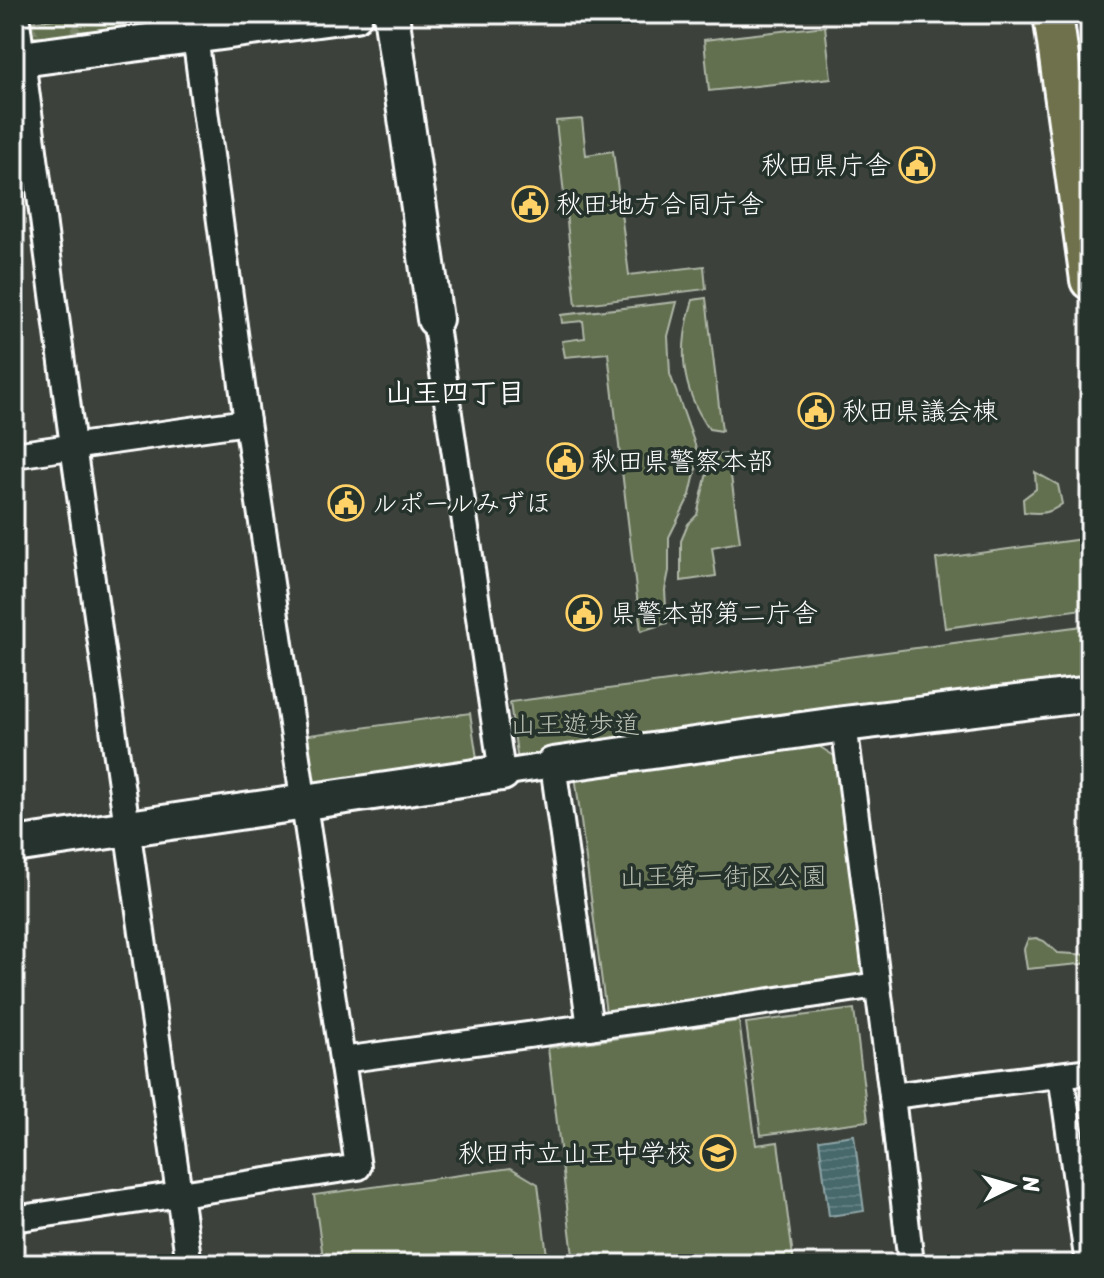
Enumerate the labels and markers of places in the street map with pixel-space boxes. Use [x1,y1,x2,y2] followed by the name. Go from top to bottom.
[761,142,891,188] place label: 秋田県庁舎
[898,146,936,184] public building icon: 秋田県庁舎
[556,181,764,227] place label: 秋田地方合同庁舎
[511,185,549,223] public building icon: 秋田地方合同庁舎
[842,388,998,434] place label: 秋田県議会棟
[797,392,835,430] public building icon: 秋田県議会棟
[591,438,773,484] place label: 秋田県警察本部
[546,442,584,480] public building icon: 秋田県警察本部
[372,480,551,526] place label: ルポールみずほ
[327,484,365,522] public building icon: ルポールみずほ
[610,590,818,636] place label: 県警本部第二庁舎
[565,594,603,632] public building icon: 県警本部第二庁舎
[458,1130,692,1176] place label: 秋田市立山王中学校
[699,1134,737,1172] school or university icon: 秋田市立山王中学校

